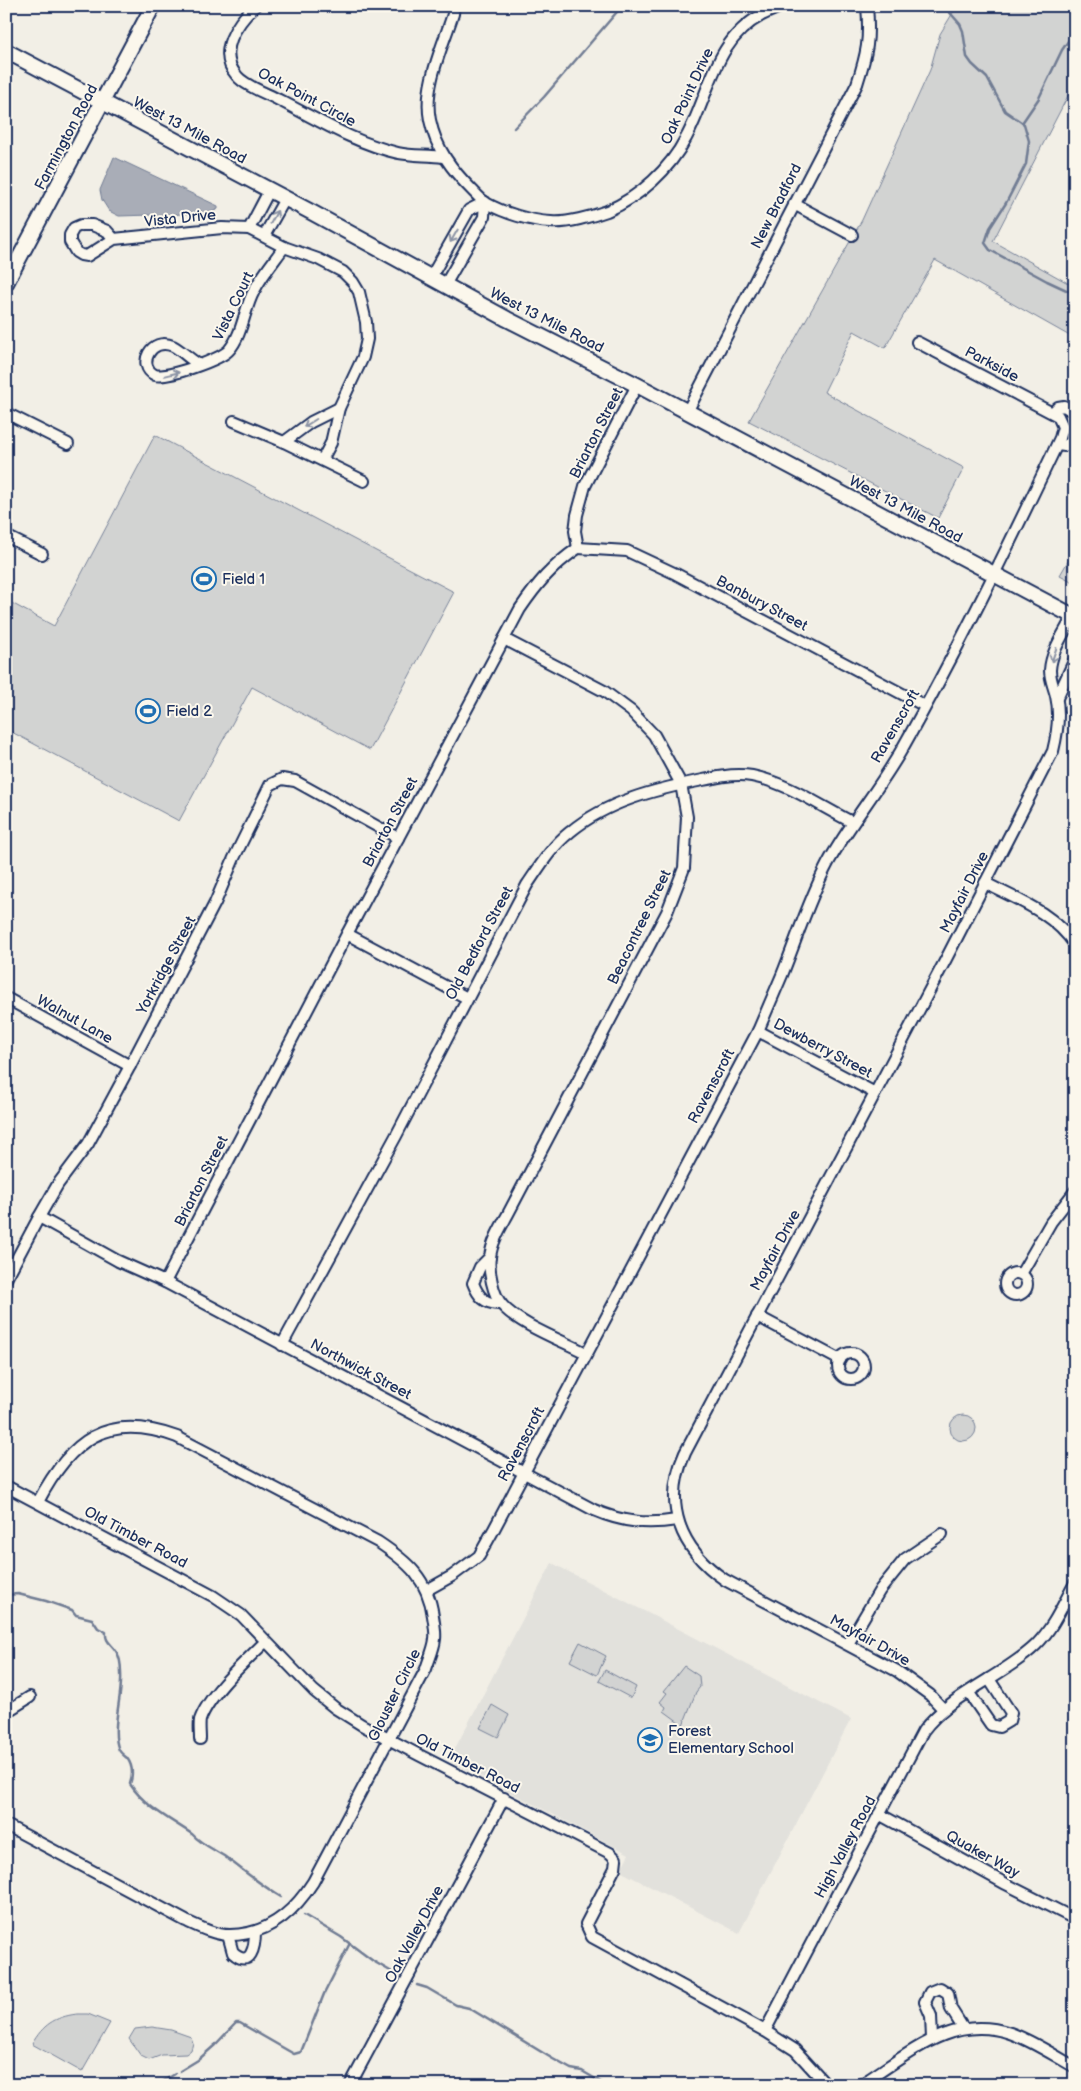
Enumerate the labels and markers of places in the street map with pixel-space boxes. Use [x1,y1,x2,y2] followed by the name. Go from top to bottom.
[191,566,217,592] sports icon: Field 1
[222,570,265,589] place label: Field 1
[135,698,161,724] sports icon: Field 2
[166,702,212,721] place label: Field 2
[668,1722,794,1758] place label: Forest Elementary School
[637,1727,663,1753] school or university icon: Forest Elementary School

